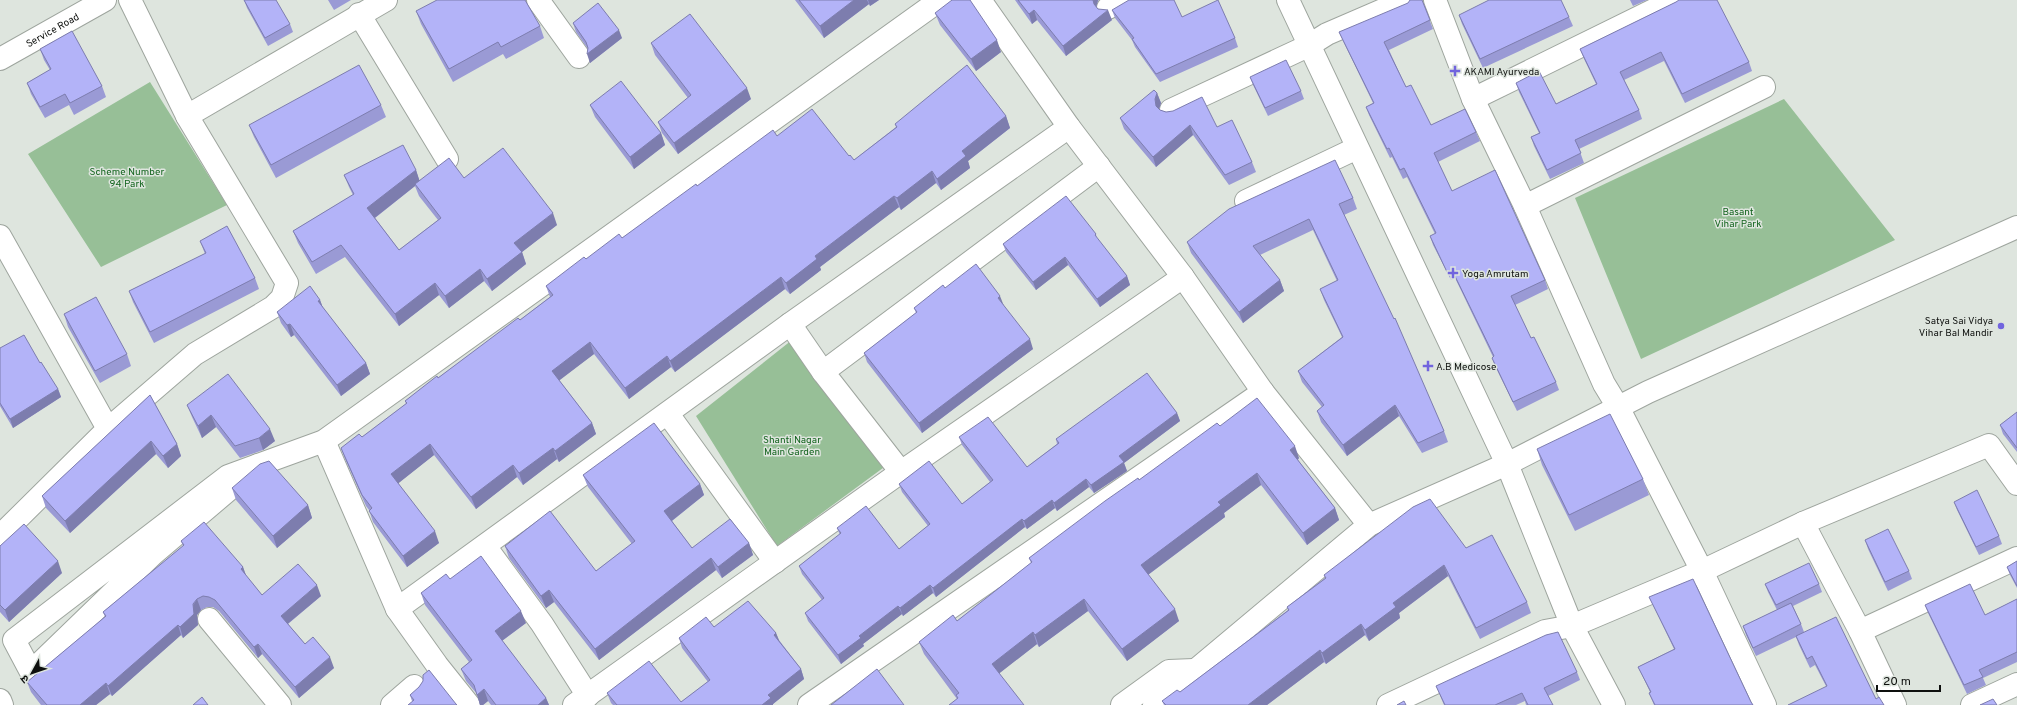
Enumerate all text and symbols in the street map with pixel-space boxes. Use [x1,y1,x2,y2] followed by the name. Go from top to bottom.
[24,11,82,51] street label: Service Road
[1449,65,1461,77] marker: AKAMI Ayurveda
[1464,66,1539,79] place label: AKAMI Ayurveda
[90,166,165,191] park label: Scheme Number 94 Park
[1714,206,1762,231] park label: Basant Vihar Park
[1447,267,1459,279] marker: Yoga Amrutam
[1462,268,1528,281] place label: Yoga Amrutam
[1919,315,1993,340] place label: Satya Sai Vidya Vihar Bal Mandir
[1996,321,2006,331] marker: Satya Sai Vidya Vihar Bal Mandir
[1423,361,1433,371] marker: A.B Medicose
[1436,361,1496,374] place label: A.B Medicose
[763,434,821,459] park label: Shanti Nagar Main Garden
[12,653,52,693] north arrow
[1877,667,1940,693] scale bar
[17,671,33,686] text: उ
[1883,674,1911,690] text: 20 m

